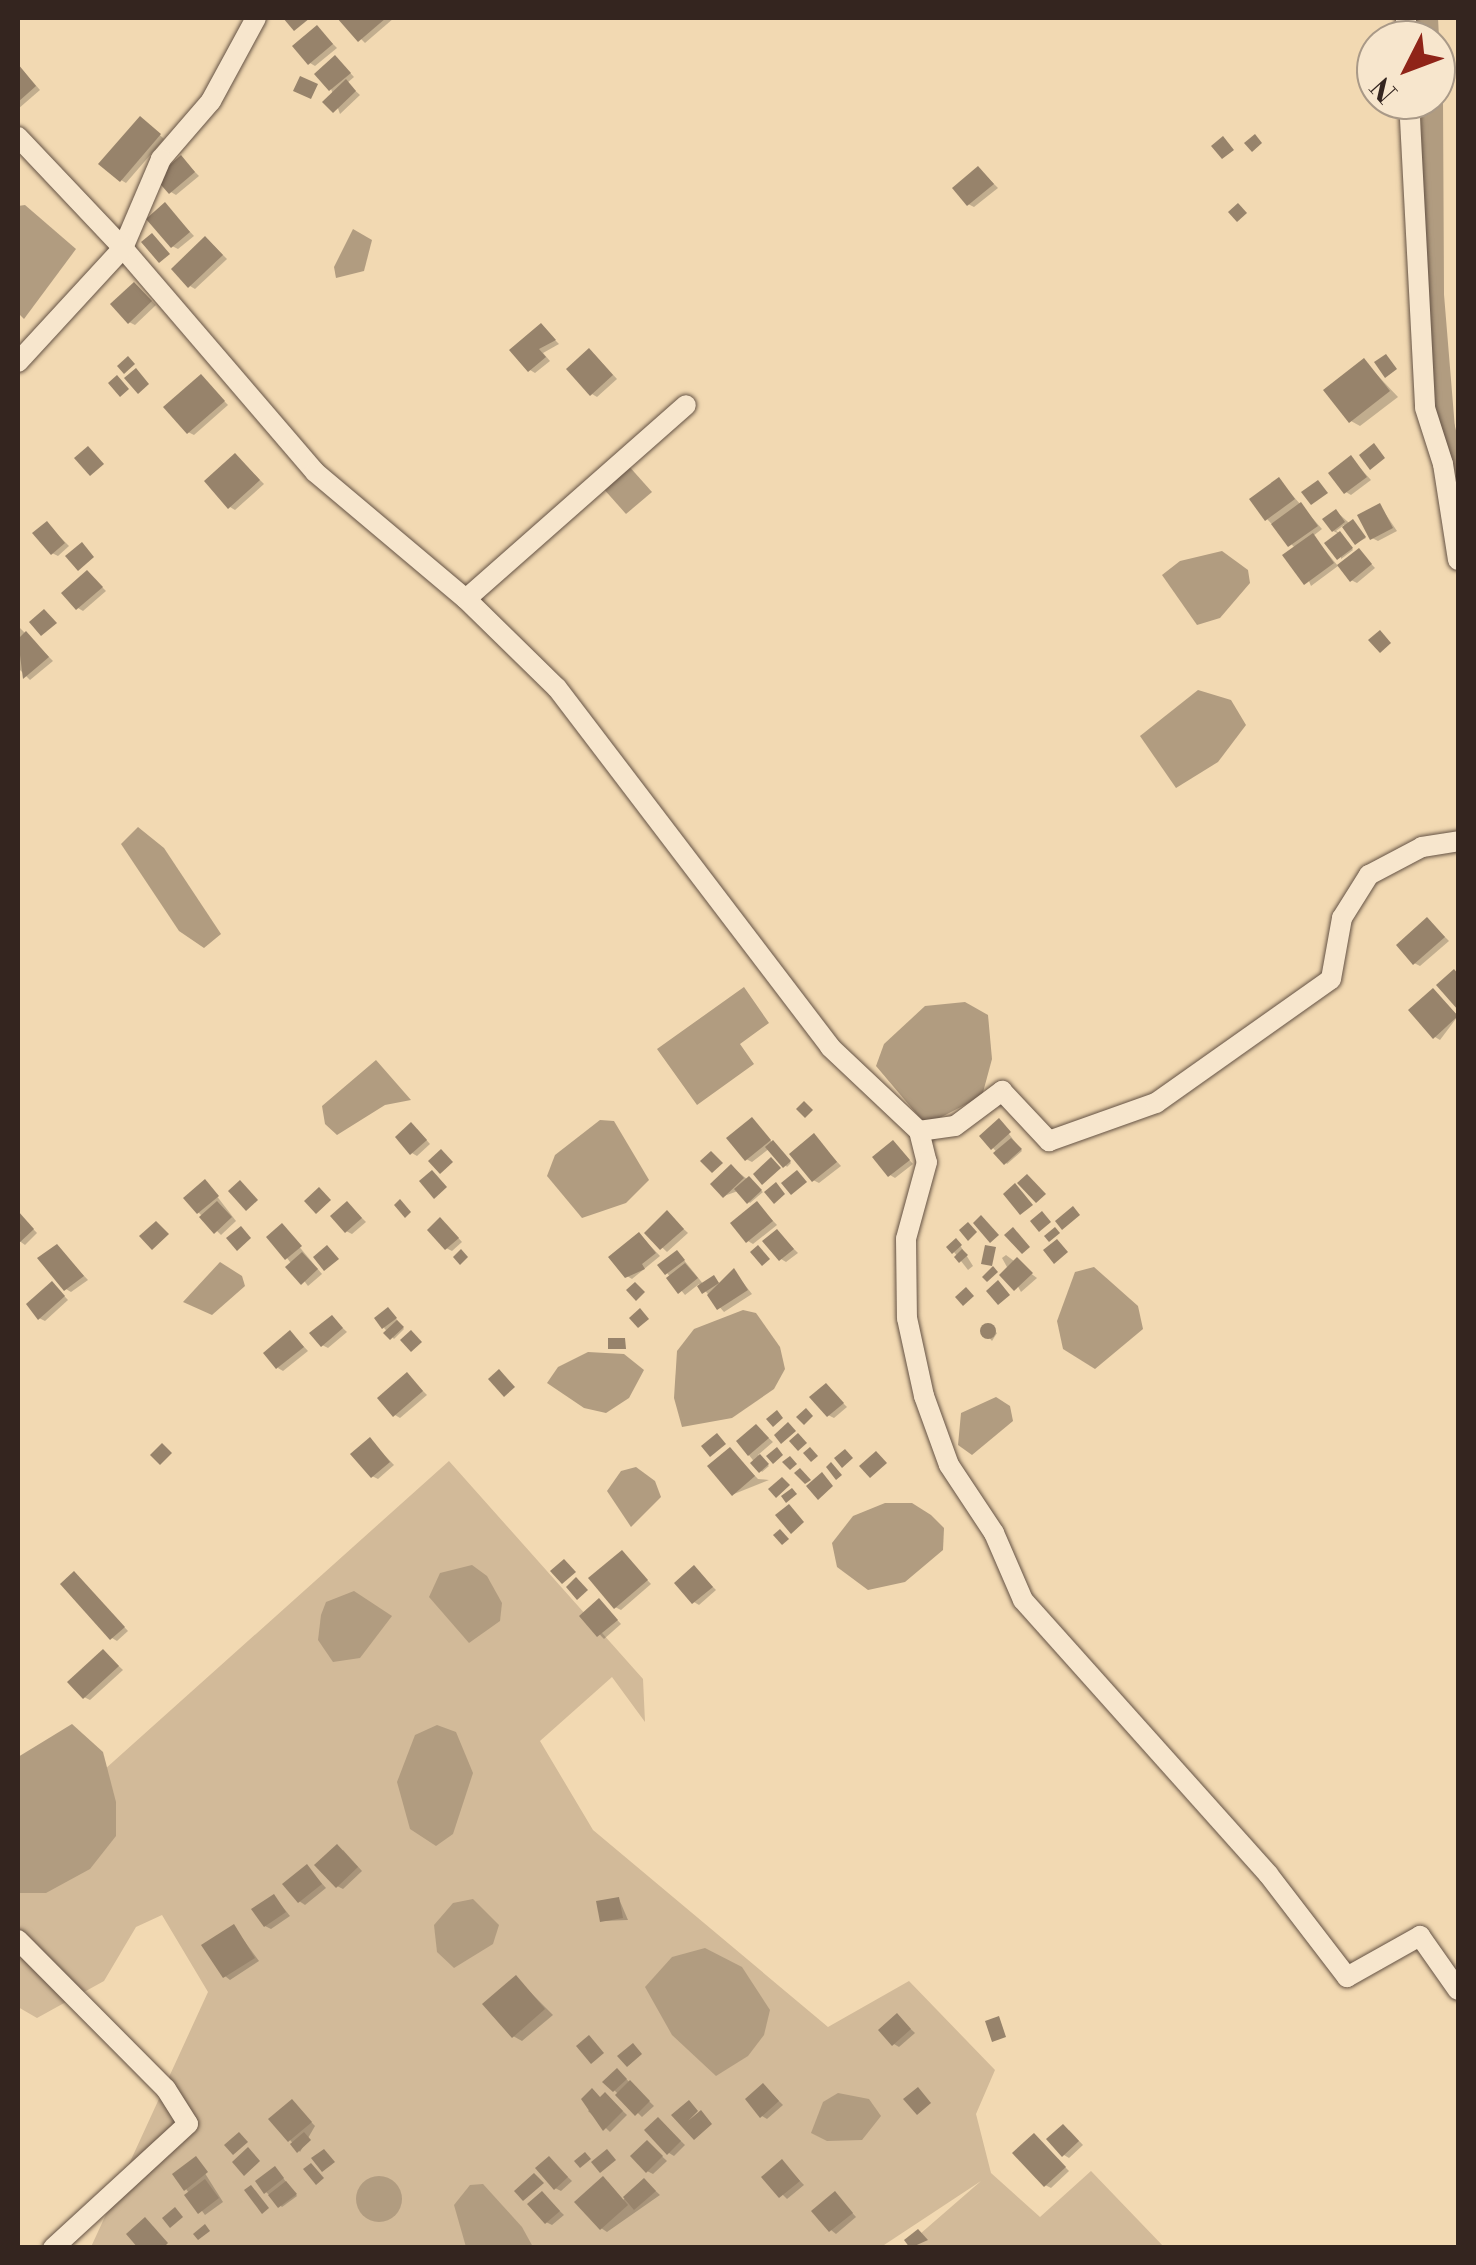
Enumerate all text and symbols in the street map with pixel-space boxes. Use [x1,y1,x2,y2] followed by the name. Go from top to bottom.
[1356,20,1456,120] north arrow
[1364,69,1405,109] text: N

